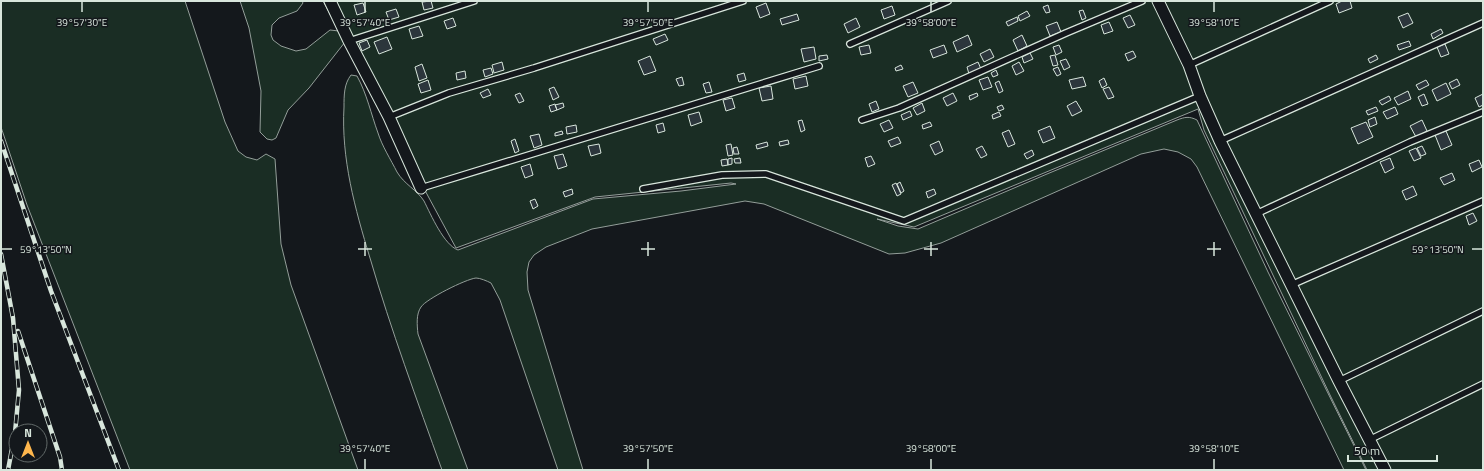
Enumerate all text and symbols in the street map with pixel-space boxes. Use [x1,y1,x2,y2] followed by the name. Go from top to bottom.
[57,15,108,30] text: 39°57'30"E
[340,15,391,30] text: 39°57'40"E
[623,15,674,30] text: 39°57'50"E
[906,15,957,30] text: 39°58'00"E
[1189,15,1240,30] text: 39°58'10"E
[20,242,72,257] text: 59°13'50"N
[1412,242,1464,257] text: 59°13'50"N
[8,423,48,463] north arrow
[24,425,32,441] text: N
[1348,437,1437,463] scale bar
[340,441,391,456] text: 39°57'40"E
[623,441,674,456] text: 39°57'50"E
[906,441,957,456] text: 39°58'00"E
[1189,441,1240,456] text: 39°58'10"E
[1354,441,1380,460] text: 50 m

